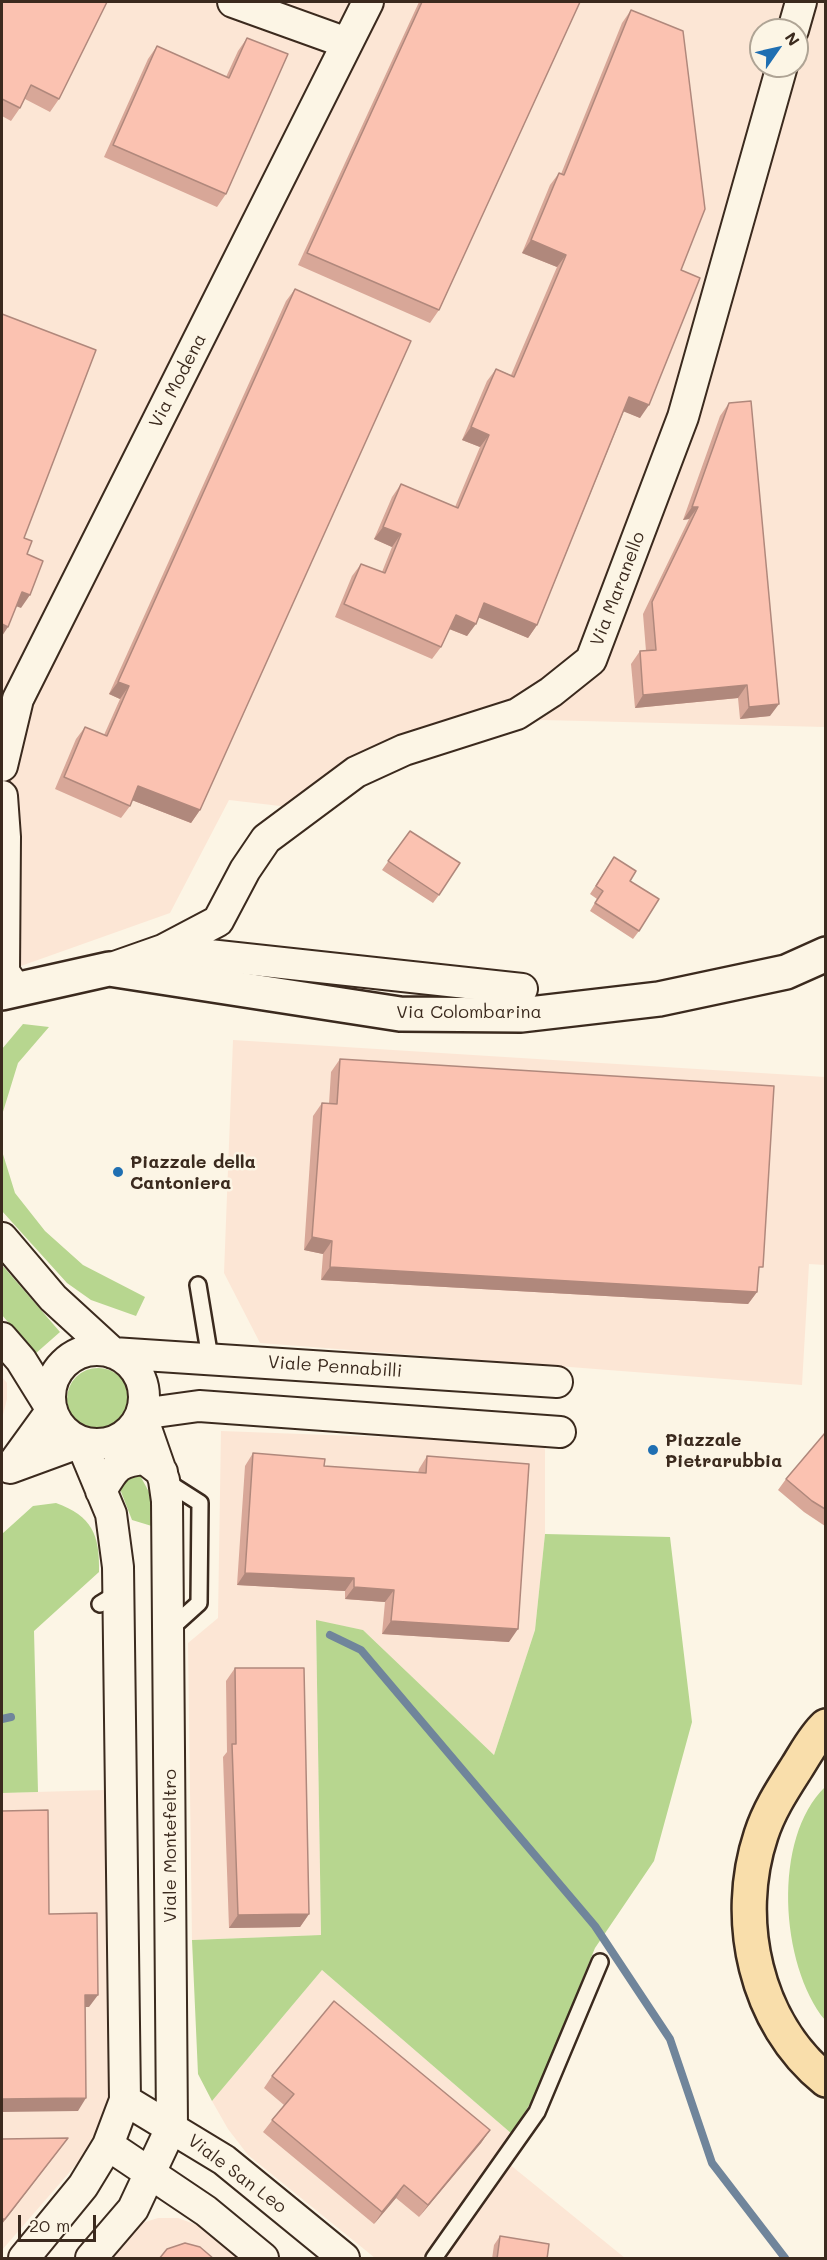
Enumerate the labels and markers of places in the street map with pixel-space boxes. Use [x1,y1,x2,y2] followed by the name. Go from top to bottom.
[130,1151,256,1194] place label: Piazzale della Cantoniera
[111,1165,125,1179] marker: Piazzale della Cantoniera
[665,1429,782,1472] place label: Piazzale Pietrarubbia
[646,1443,660,1457] marker: Piazzale Pietrarubbia

